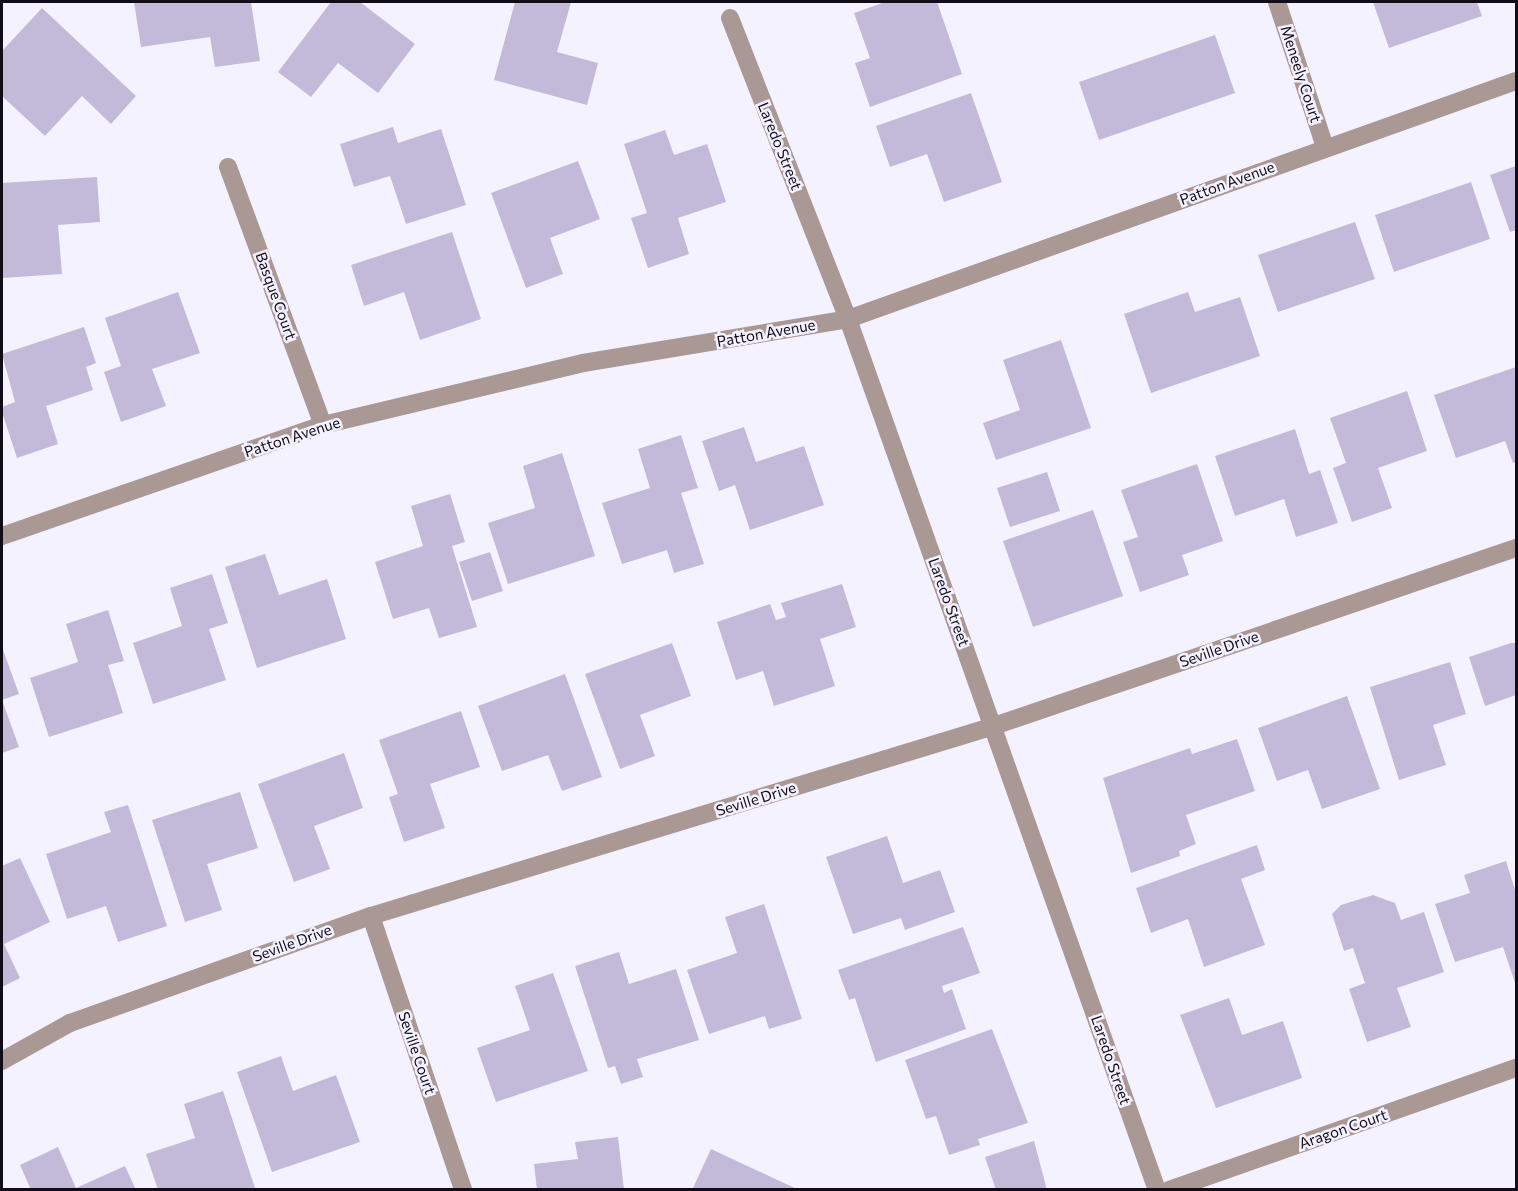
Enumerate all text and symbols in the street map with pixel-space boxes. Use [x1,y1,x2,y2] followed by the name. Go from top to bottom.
[1277,23,1325,125] street label: Meneely Court
[754,100,806,192] street label: Laredo Street
[1177,157,1277,209] street label: Patton Avenue
[252,250,300,342] street label: Basque Court
[715,315,817,351] street label: Patton Avenue
[242,413,342,461] street label: Patton Avenue
[925,555,973,649] street label: Laredo Street
[1177,627,1261,671] street label: Seville Drive
[714,778,798,820] street label: Seville Drive
[250,920,334,966] street label: Seville Drive
[394,1009,440,1097] street label: Seville Court
[1087,1013,1135,1107] street label: Laredo Street
[1296,1105,1390,1153] street label: Aragon Court

